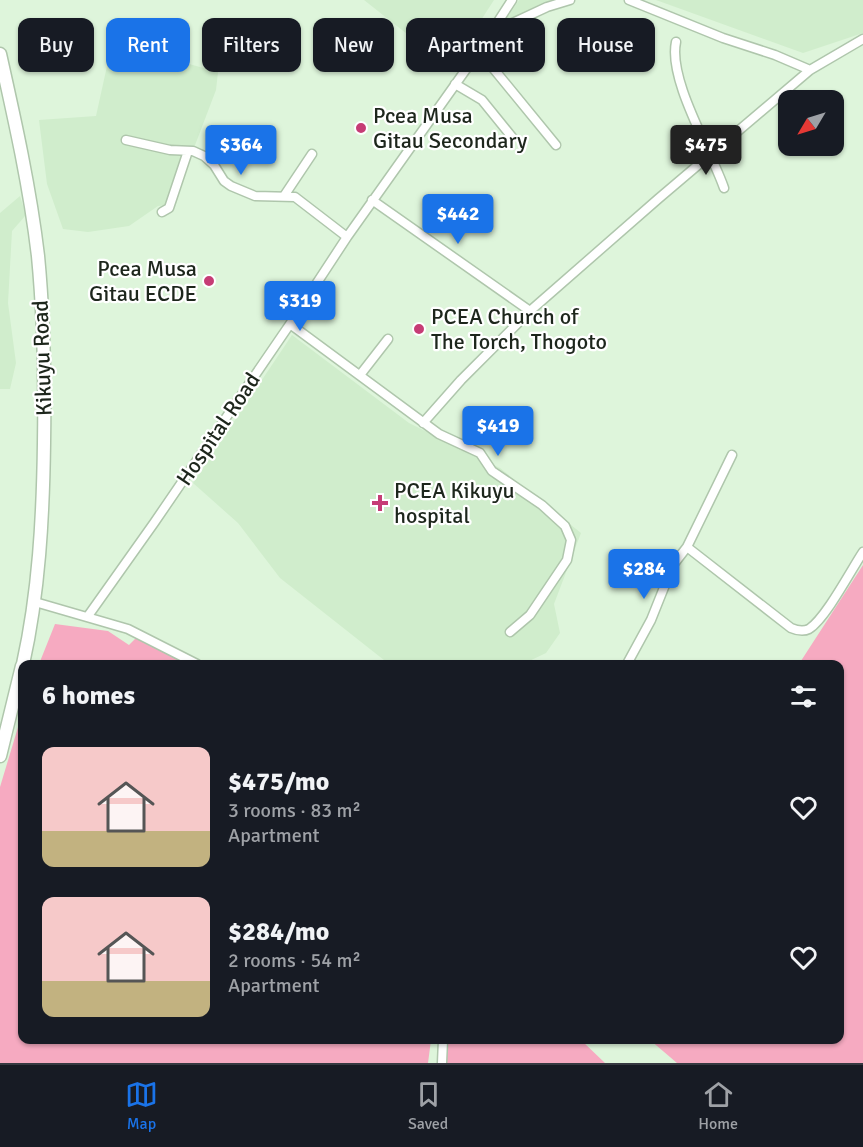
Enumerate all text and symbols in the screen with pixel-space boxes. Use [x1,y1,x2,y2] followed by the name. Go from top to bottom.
[18,18,94,72] chip: Buy
[106,18,190,72] chip: Rent
[202,18,301,72] chip: Filters
[313,18,394,72] chip: New
[406,18,545,72] chip: Apartment
[557,18,655,72] chip: House
[778,90,844,156] north arrow
[778,90,844,156] map controls
[373,102,528,154] place label: Pcea Musa Gitau Secondary
[354,121,368,135] marker: Pcea Musa Gitau Secondary
[205,125,277,176] pin: $364
[670,125,742,176] pin: $475
[219,132,263,157] text: $364
[684,132,728,157] text: $475
[422,194,494,245] pin: $442
[436,201,480,226] text: $442
[89,255,197,307] place label: Pcea Musa Gitau ECDE
[202,274,216,288] marker: Pcea Musa Gitau ECDE
[264,281,336,332] pin: $319
[278,288,322,313] text: $319
[26,300,58,416] street label: Kikuyu Road
[431,303,607,355] place label: PCEA Church of The Torch, Thogoto
[412,322,426,336] marker: PCEA Church of The Torch, Thogoto
[170,367,266,491] street label: Hospital Road
[462,406,534,457] pin: $419
[476,413,520,438] text: $419
[394,477,515,529] place label: PCEA Kikuyu hospital
[371,494,389,512] marker: PCEA Kikuyu hospital
[608,549,680,600] pin: $284
[622,556,666,581] text: $284
[42,680,135,712] text: 6 homes
[787,680,820,713] icon: filters
[228,766,329,798] text: $475/mo
[90,771,162,843] icon: home
[787,791,820,824] icon: heart
[228,798,361,823] text: 3 rooms · 83 m²
[228,823,320,848] text: Apartment
[228,916,329,948] text: $284/mo
[90,921,162,993] icon: home
[787,941,820,974] icon: heart
[228,948,361,973] text: 2 rooms · 54 m²
[228,973,320,998] text: Apartment
[125,1078,158,1134] tab: Map
[408,1078,448,1134] tab: Saved
[698,1078,738,1134] tab: Home

